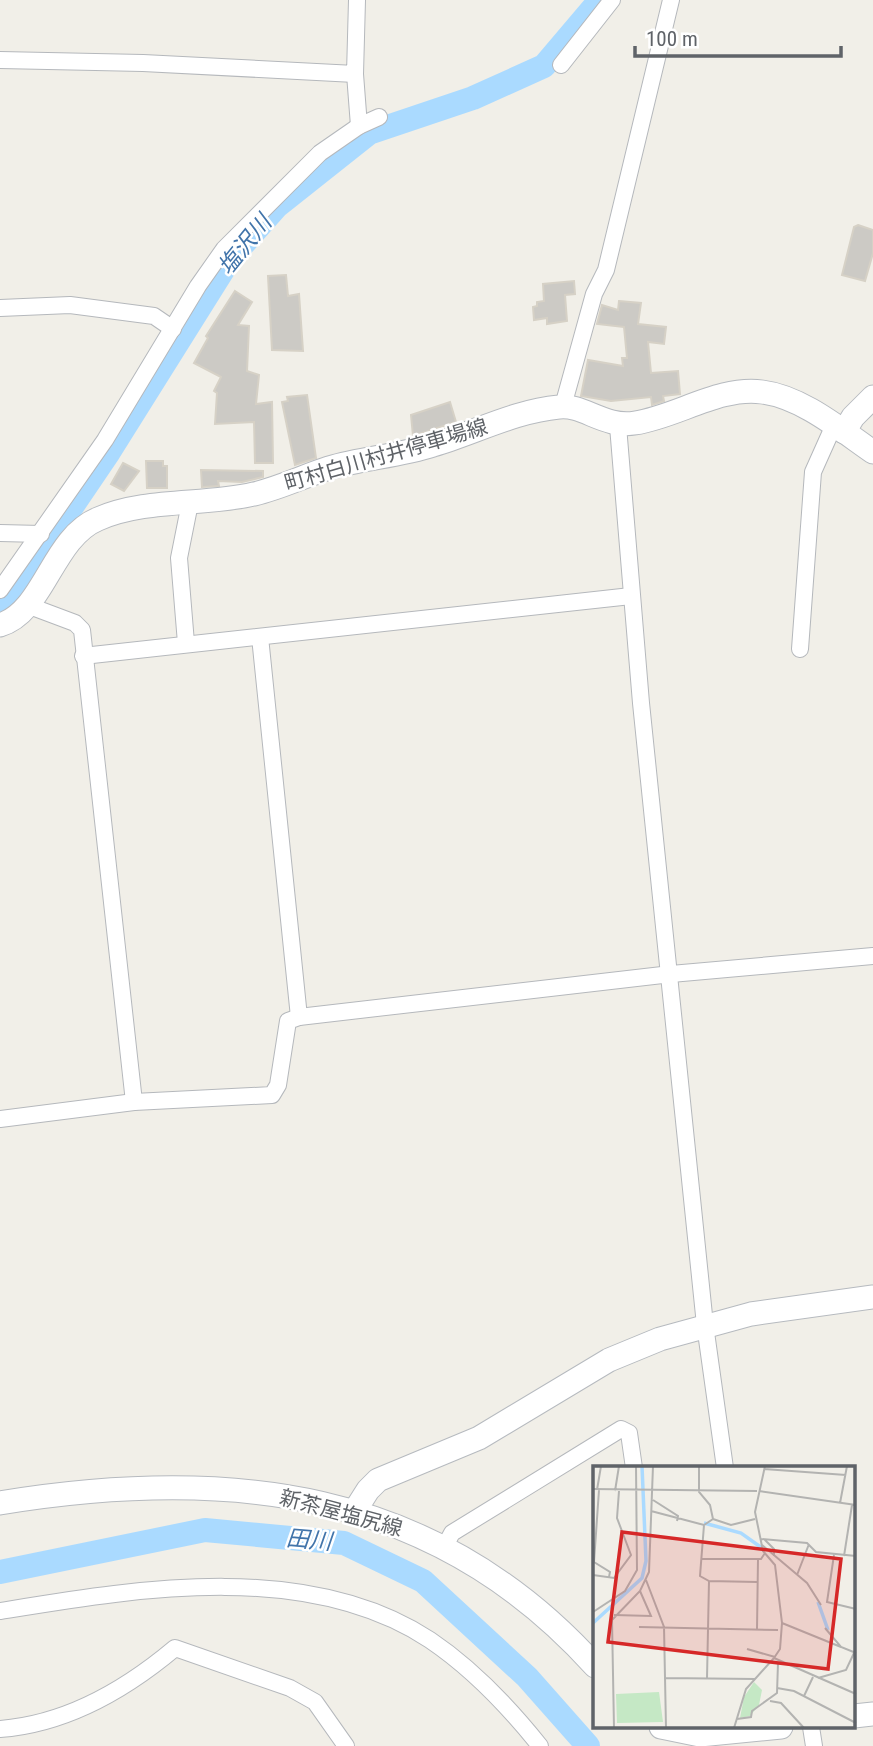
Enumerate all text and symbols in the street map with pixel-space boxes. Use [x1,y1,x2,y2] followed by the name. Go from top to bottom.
[635,14,842,58] scale bar
[646,27,698,51] text: 100 m
[213,207,279,280] water label: 塩沢川
[282,415,490,495] street label: 町村白川村井停車場線
[593,1466,856,1728] inset map
[277,1485,405,1541] street label: 新茶屋塩尻線
[285,1525,336,1556] water label: 田川

